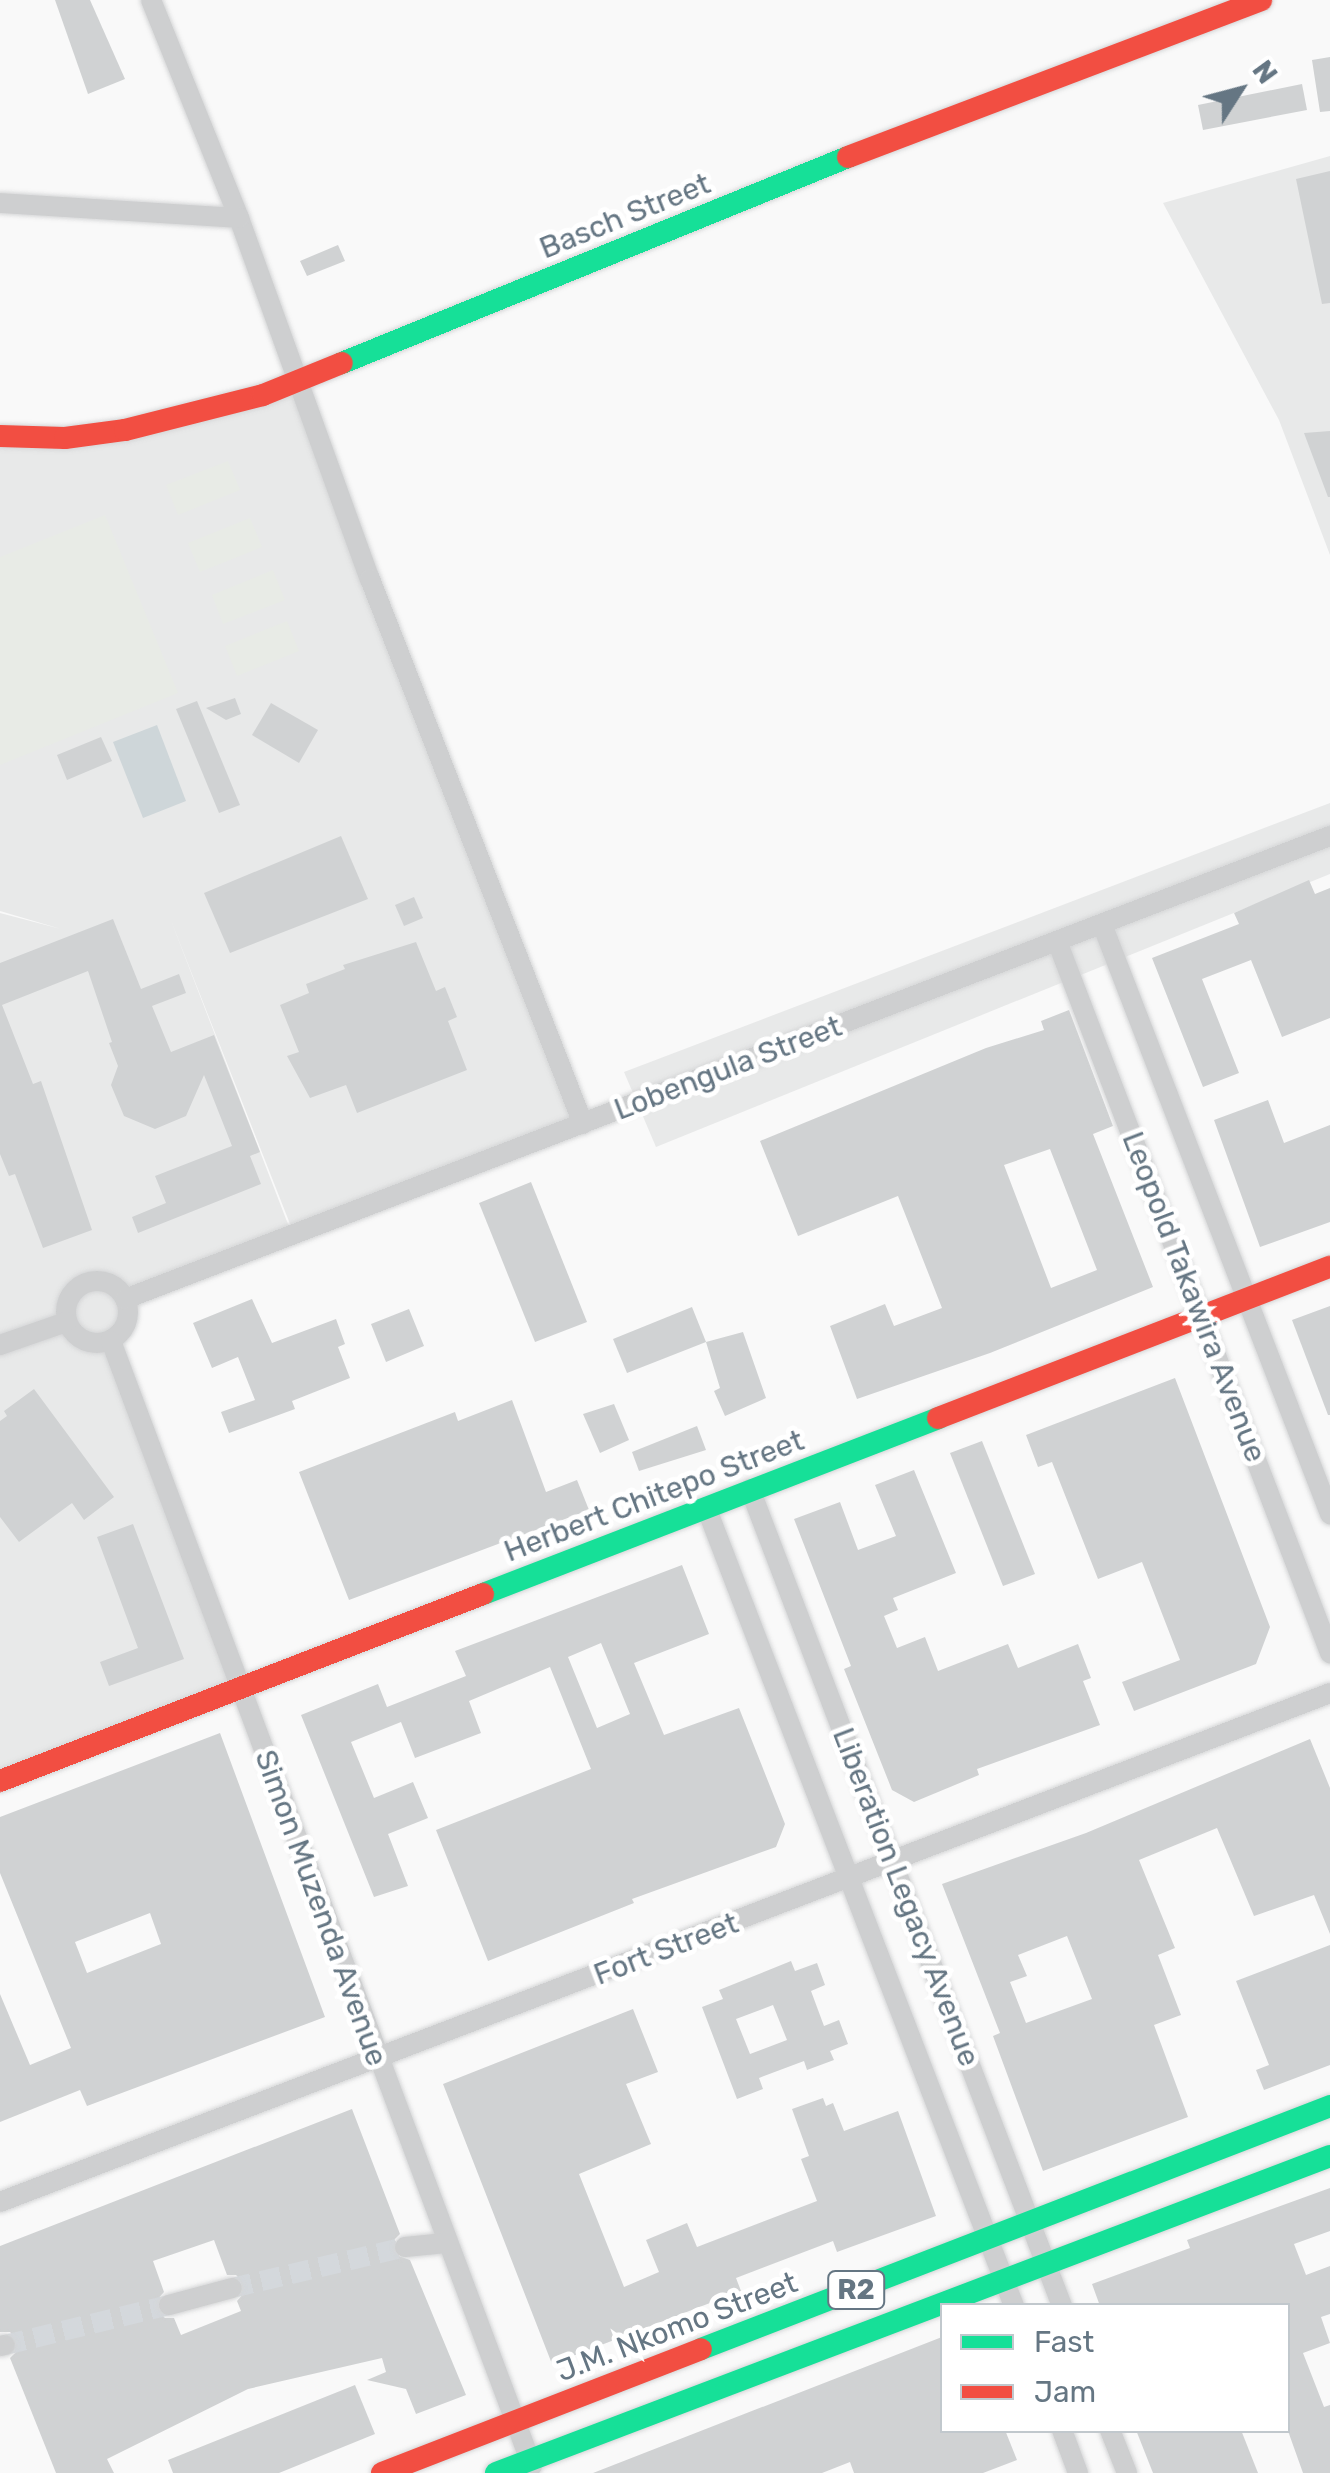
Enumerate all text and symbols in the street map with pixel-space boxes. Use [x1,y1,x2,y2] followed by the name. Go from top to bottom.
[1190,40,1290,140] north arrow
[1245,54,1284,90] text: N
[534,165,716,267] street label: Basch Street
[609,1008,847,1128] street label: Lobengula Street
[1114,1126,1274,1468] street label: Leopold Takawira Avenue
[499,1422,809,1570] street label: Herbert Chitepo Street
[825,1722,987,2072] street label: Liberation Legacy Avenue
[247,1745,395,2071] street label: Simon Muzenda Avenue
[589,1905,743,1993] street label: Fort Street
[551,2264,803,2390] street label: J.M. Nkomo Street
[826,2267,886,2313] road number: R2
[940,2303,1290,2433] legend
[1034,2324,1094,2360] text: Fast
[1034,2374,1096,2410] text: Jam

